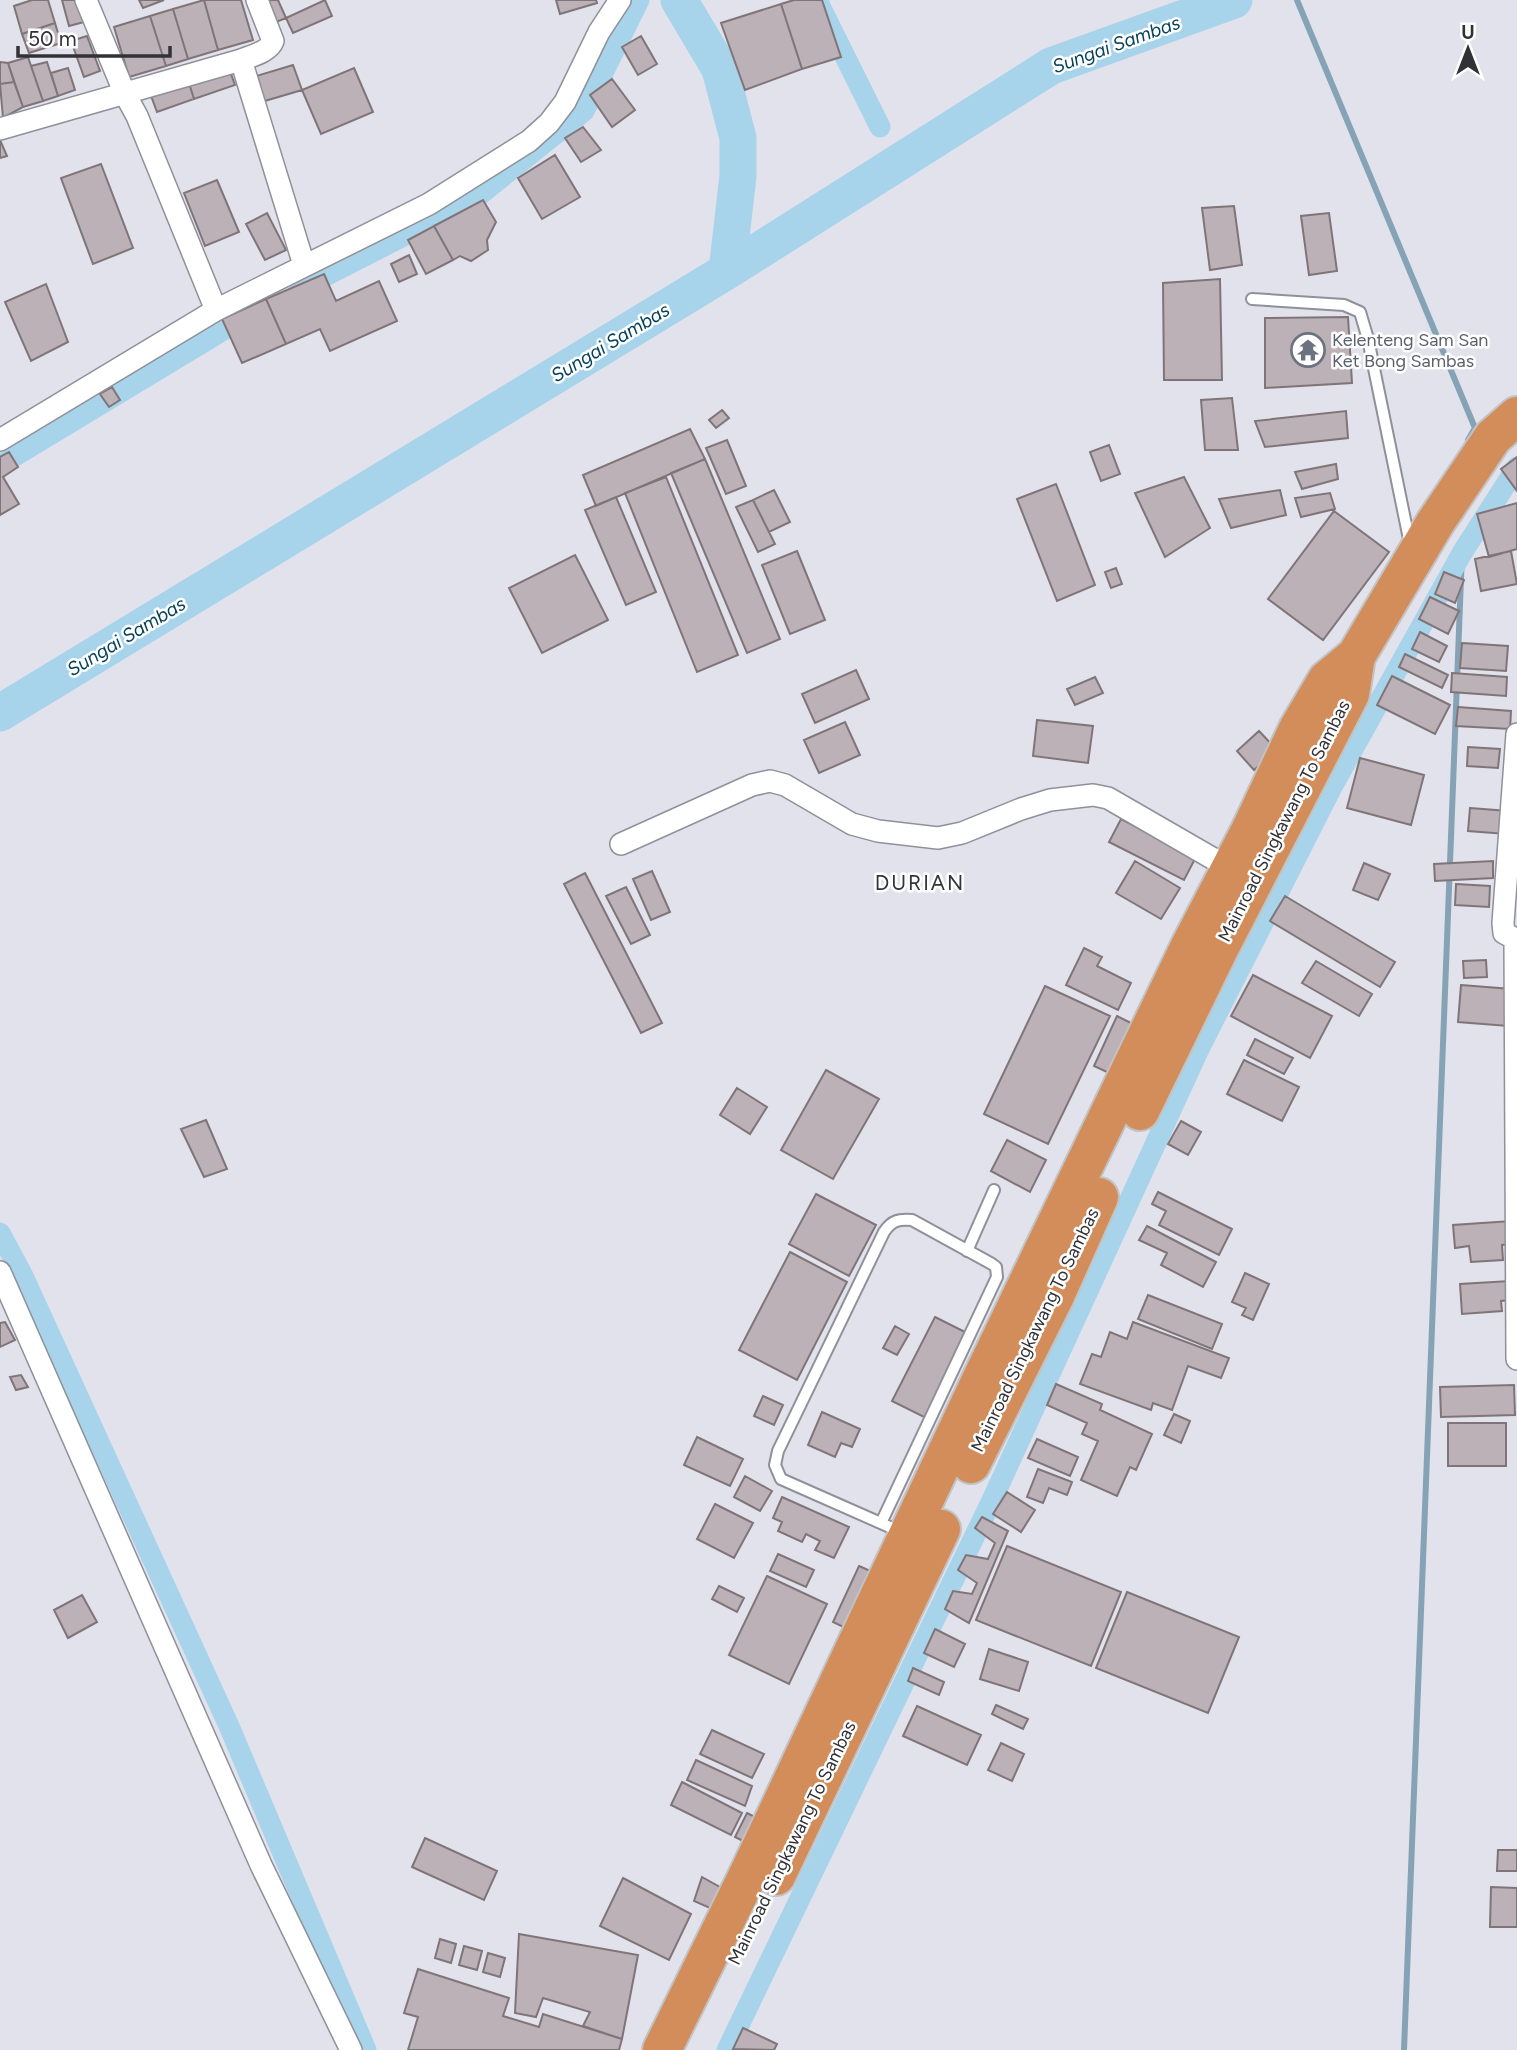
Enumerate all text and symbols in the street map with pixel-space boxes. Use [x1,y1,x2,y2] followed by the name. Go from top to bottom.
[1049,11,1183,78] water label: Sungai Sambas
[18,14,170,58] scale bar
[1433,14,1503,84] north arrow
[1461,21,1475,44] text: U
[28,26,77,51] text: 50 m
[547,298,674,387] water label: Sungai Sambas
[1332,329,1488,372] place label: Kelenteng Sam San Ket Bong Sambas
[1289,331,1327,369] temple icon: Kelenteng Sam San Ket Bong Sambas
[63,592,190,681] water label: Sungai Sambas
[1213,696,1355,946] street label: Mainroad Singkawang To Sambas
[875,870,965,895] district label: DURIAN
[966,1205,1104,1455] street label: Mainroad Singkawang To Sambas
[723,1718,861,1968] street label: Mainroad Singkawang To Sambas

